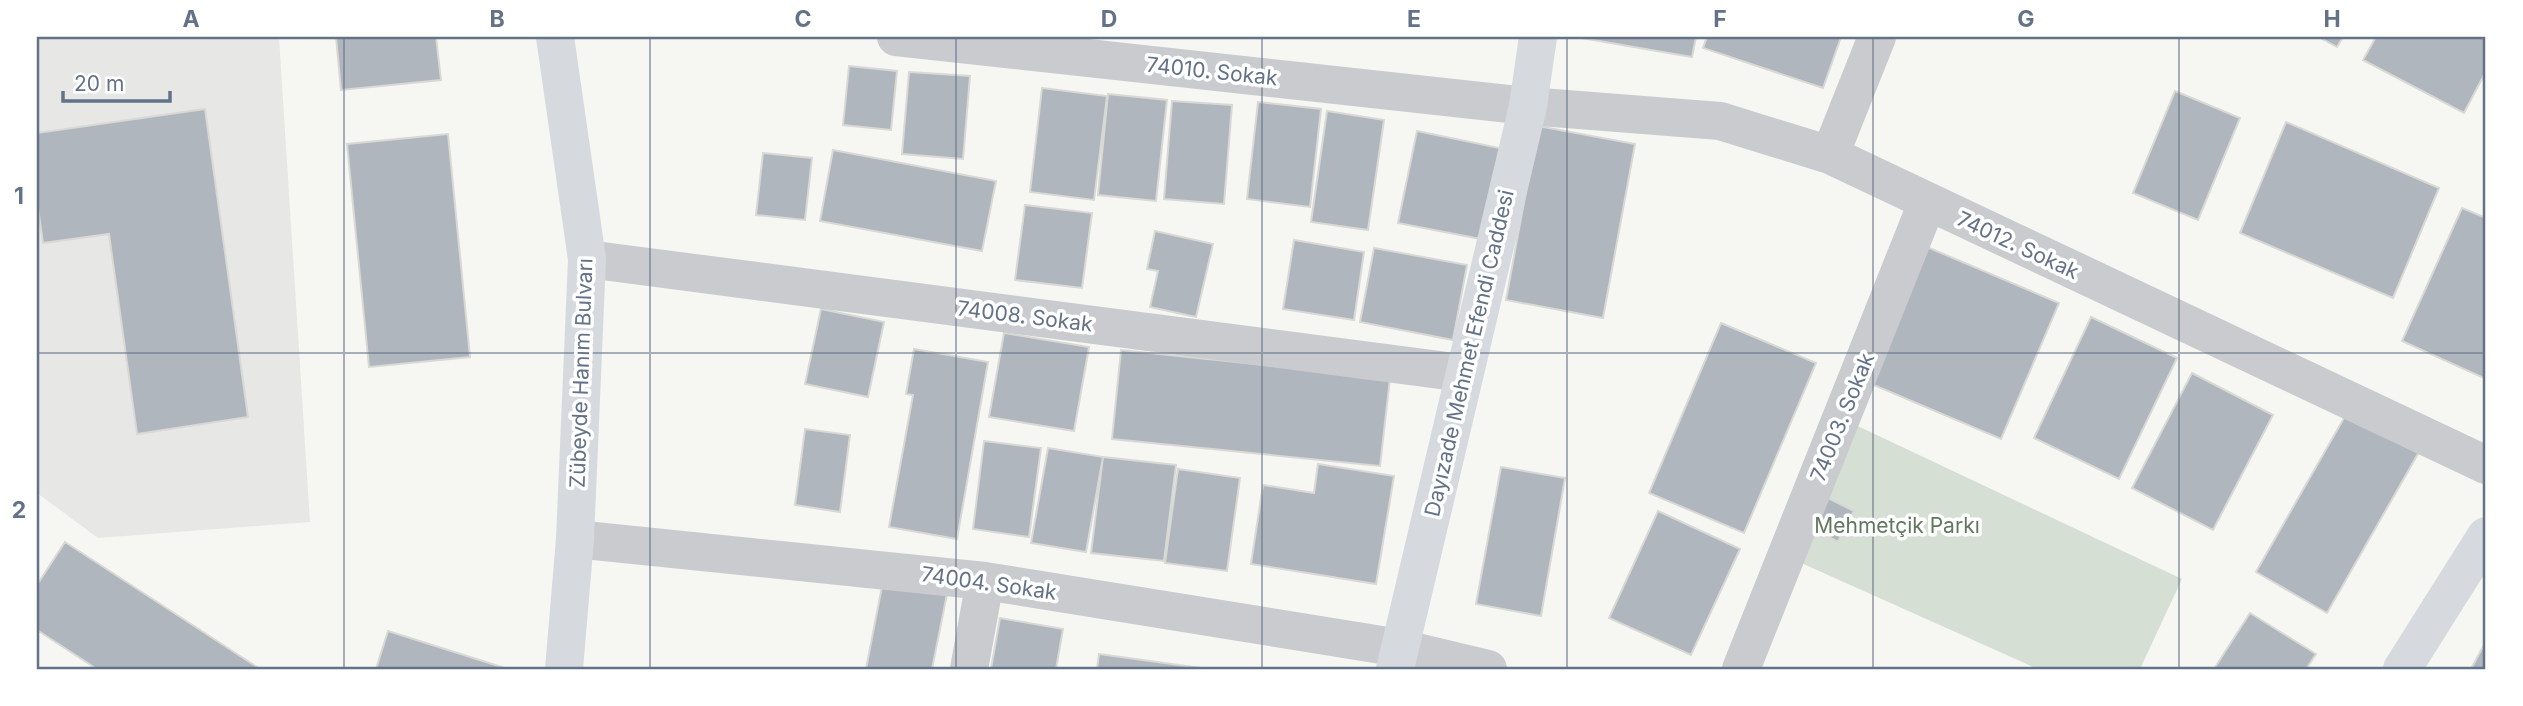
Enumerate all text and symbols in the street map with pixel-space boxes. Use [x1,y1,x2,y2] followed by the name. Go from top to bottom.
[182,5,200,33] text: A
[489,5,505,33] text: B
[794,5,812,33] text: C
[1101,5,1117,33] text: D
[1407,5,1421,33] text: E
[1713,5,1727,33] text: F
[2017,5,2035,33] text: G
[2323,5,2341,33] text: H
[1145,52,1279,90] street label: 74010. Sokak
[63,60,170,104] scale bar
[74,71,124,96] text: 20 m
[14,182,24,210] text: 1
[1419,187,1519,519] street label: Dayızade Mehmet Efendi Caddesi
[1953,206,2083,284] street label: 74012. Sokak
[564,258,598,488] street label: Zübeyde Hanım Bulvarı
[956,295,1095,337] street label: 74008. Sokak
[1805,349,1879,485] street label: 74003. Sokak
[12,496,26,524] text: 2
[1814,513,1980,538] park label: Mehmetçik Parkı
[920,561,1059,605] street label: 74004. Sokak

